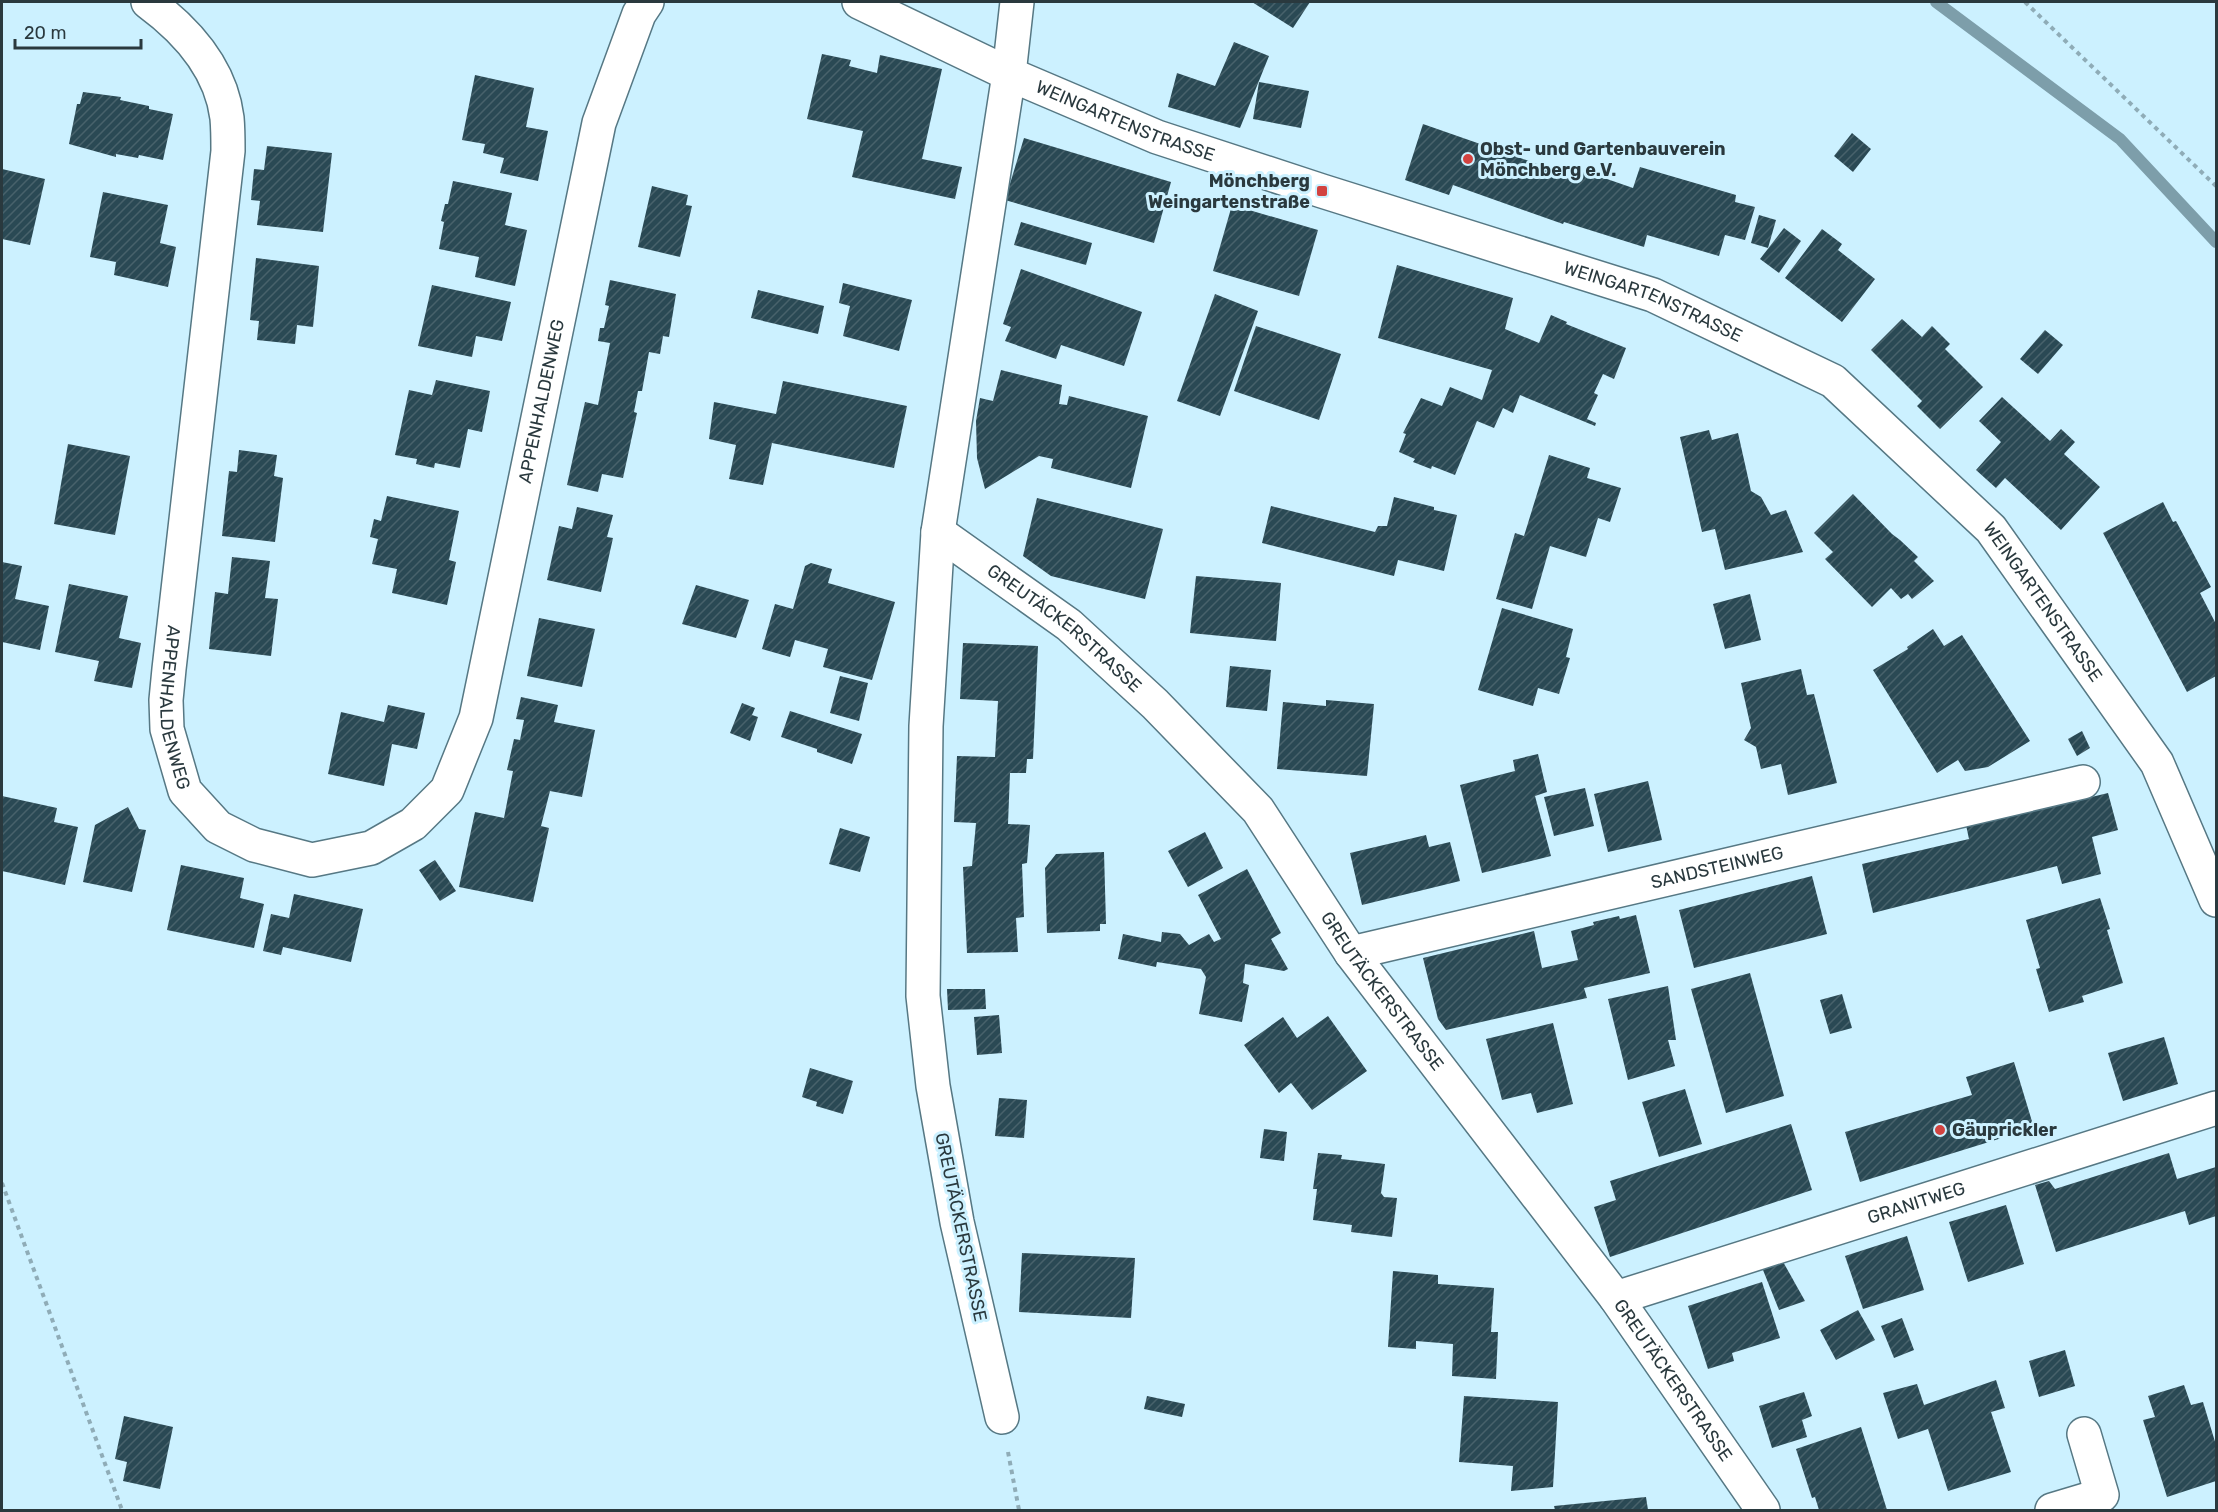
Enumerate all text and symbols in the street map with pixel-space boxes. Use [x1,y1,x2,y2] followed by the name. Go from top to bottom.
[15,12,141,50] scale bar
[24,22,66,44] text: 20 m
[1032,76,1218,166] street label: WEINGARTENSTRASSE
[1480,138,1726,181] place label: Obst- und Gartenbauverein Mönchberg e.V.
[1461,152,1475,166] marker: Obst- und Gartenbauverein Mönchberg e.V.
[1148,170,1310,213] place label: Mönchberg Weingartenstraße
[1315,184,1329,198] marker: Mönchberg Weingartenstraße
[1561,257,1746,347] street label: WEINGARTENSTRASSE
[514,317,569,485] street label: APPENHALDENWEG
[1978,518,2107,686] street label: WEINGARTENSTRASSE
[983,559,1146,697] street label: GREUTÄCKERSTRASSE
[155,624,195,792] street label: APPENHALDENWEG
[1649,841,1786,894] street label: SANDSTEINWEG
[1316,908,1448,1075] street label: GREUTÄCKERSTRASSE
[1952,1119,2057,1141] place label: Gäuprickler
[1933,1123,1947,1137] marker: Gäuprickler
[930,1131,992,1323] street label: GREUTÄCKERSTRASSE
[1865,1177,1968,1229] street label: GRANITWEG
[1609,1295,1737,1466] street label: GREUTÄCKERSTRASSE

